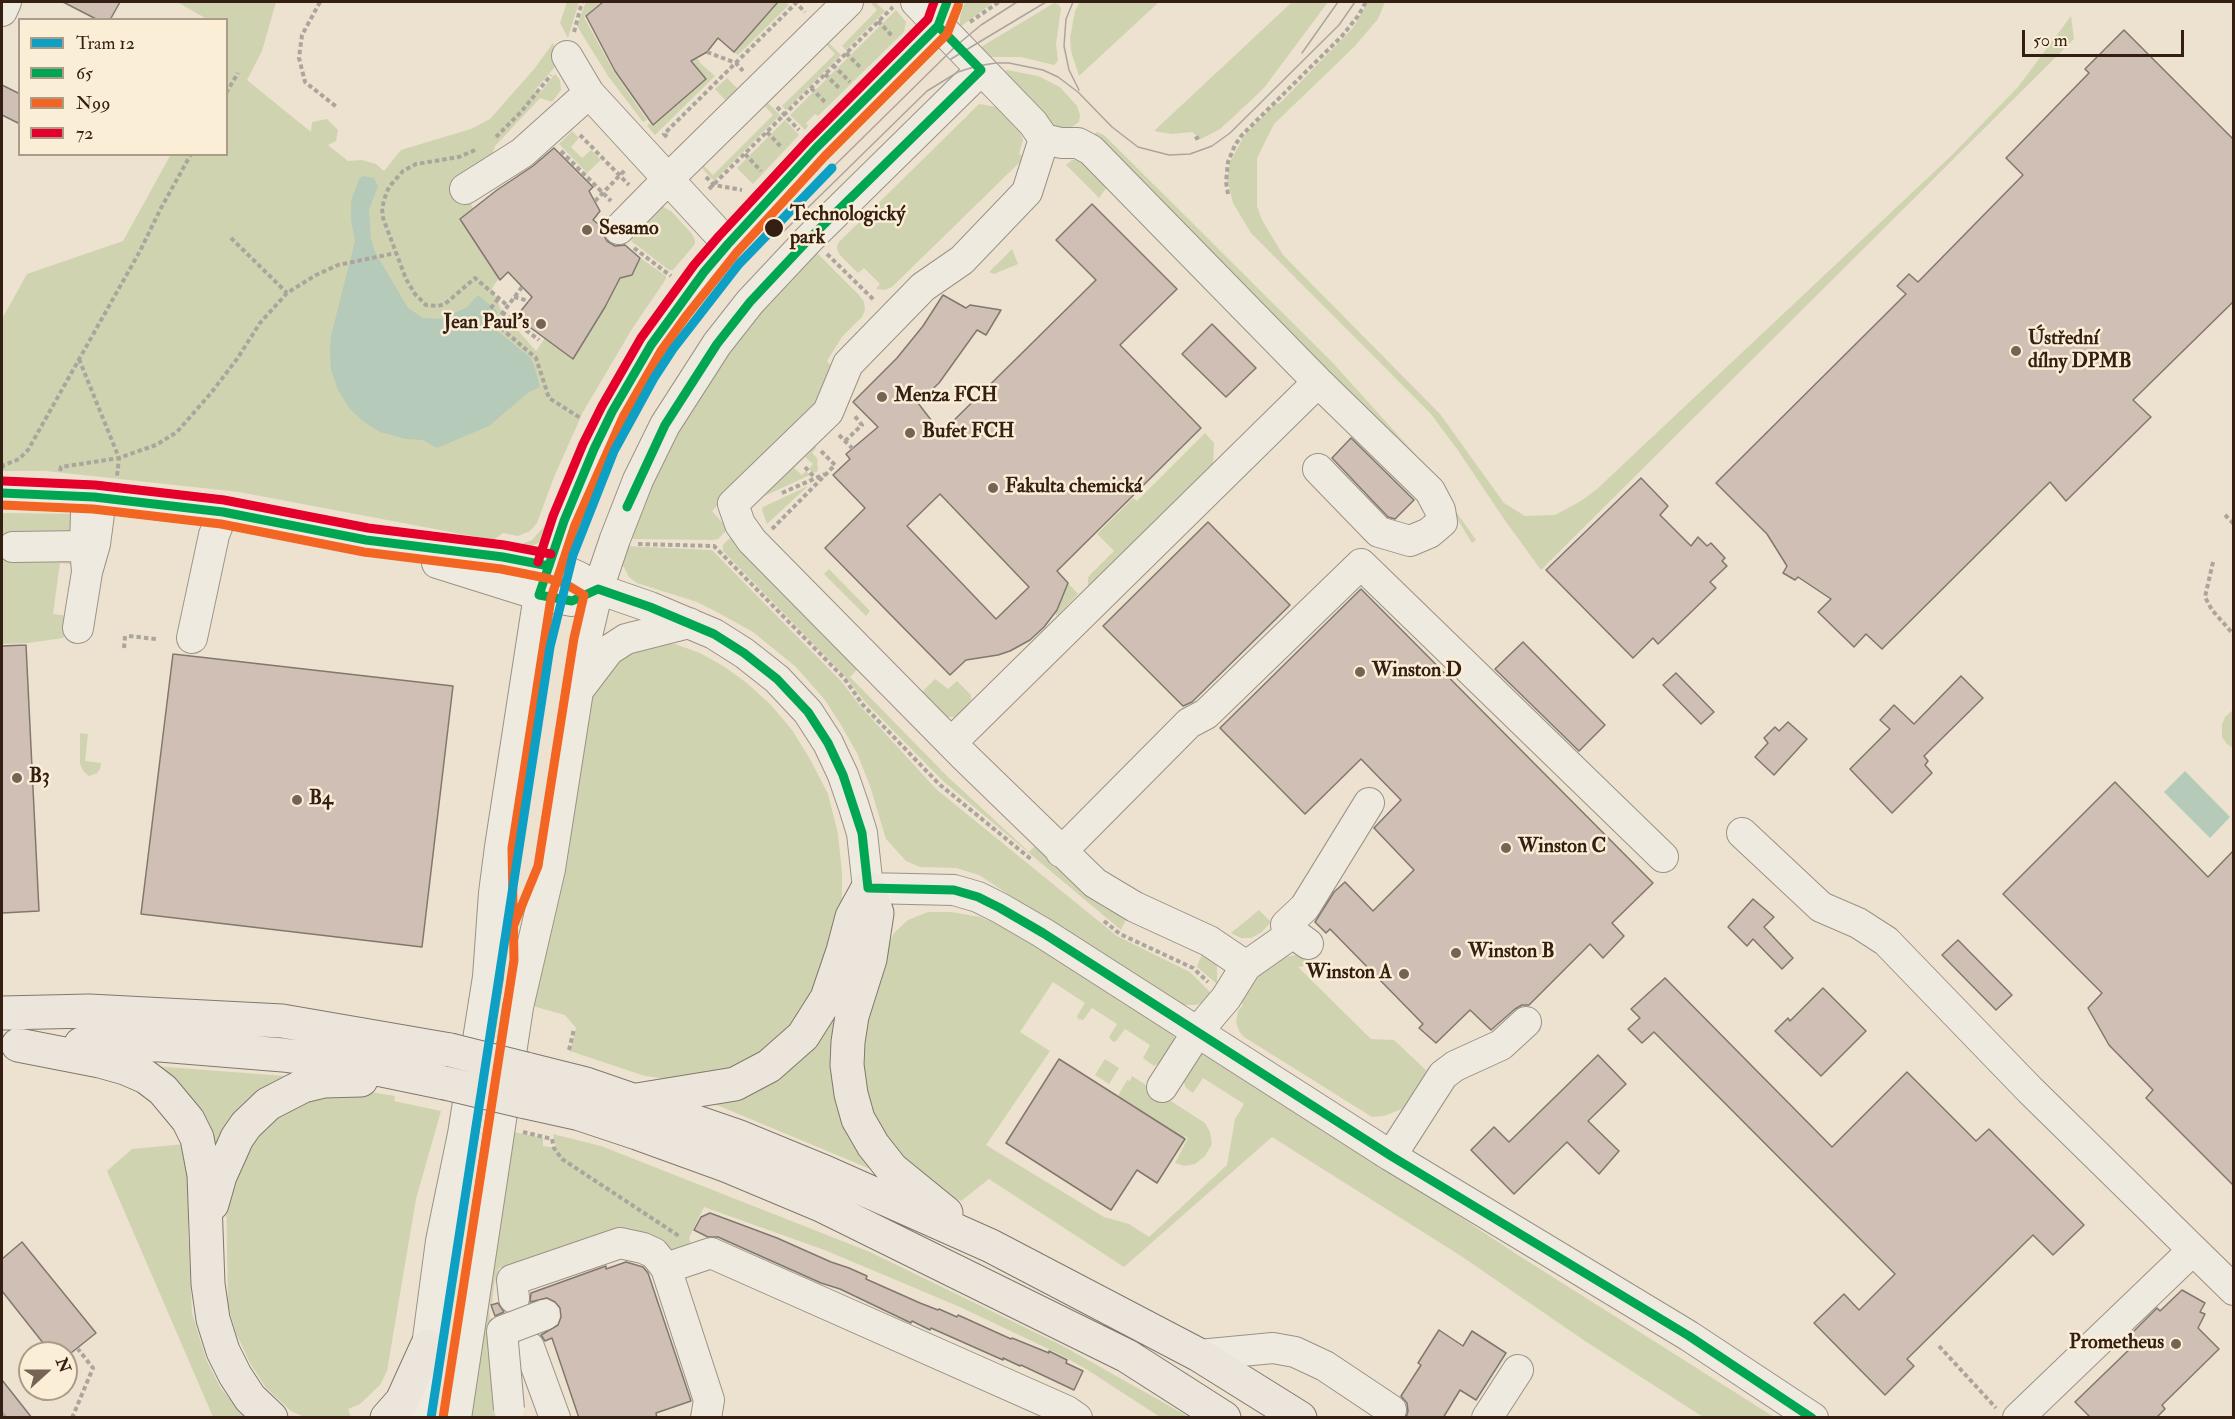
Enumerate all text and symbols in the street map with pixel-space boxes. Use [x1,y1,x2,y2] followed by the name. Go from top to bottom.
[18,18,228,156] legend
[2025,18,2187,56] scale bar
[2033,29,2068,52] text: 50 m
[76,32,135,55] text: Tram 12
[76,62,93,85] text: 65
[76,92,111,115] text: N99
[76,122,93,145] text: 72
[790,204,905,251] place label: Technologický park
[763,217,785,239] marker: Technologický park
[599,218,659,242] place label: Sesamo
[580,223,594,237] marker: Sesamo
[444,312,529,336] place label: Jean Paul's
[534,317,548,331] marker: Jean Paul's
[2028,328,2132,375] place label: Ústřední dílny DPMB
[2009,344,2023,358] marker: Ústřední dílny DPMB
[894,385,997,409] place label: Menza FCH
[875,390,889,404] marker: Menza FCH
[922,421,1014,445] place label: Bufet FCH
[903,426,917,440] marker: Bufet FCH
[1005,476,1142,500] place label: Fakulta chemická
[986,481,1000,495] marker: Fakulta chemická
[1372,660,1462,684] place label: Winston D
[1353,665,1367,679] marker: Winston D
[29,766,50,790] place label: B3
[10,771,24,785] marker: B3
[309,788,333,812] place label: B4
[290,793,304,807] marker: B4
[1518,836,1606,860] place label: Winston C
[1499,841,1513,855] marker: Winston C
[1468,941,1555,965] place label: Winston B
[1449,946,1463,960] marker: Winston B
[1306,962,1392,986] place label: Winston A
[1397,967,1411,981] marker: Winston A
[2069,1332,2164,1356] place label: Prometheus
[2169,1337,2183,1351] marker: Prometheus
[18,1341,78,1401] north arrow
[51,1355,75,1376] text: N

